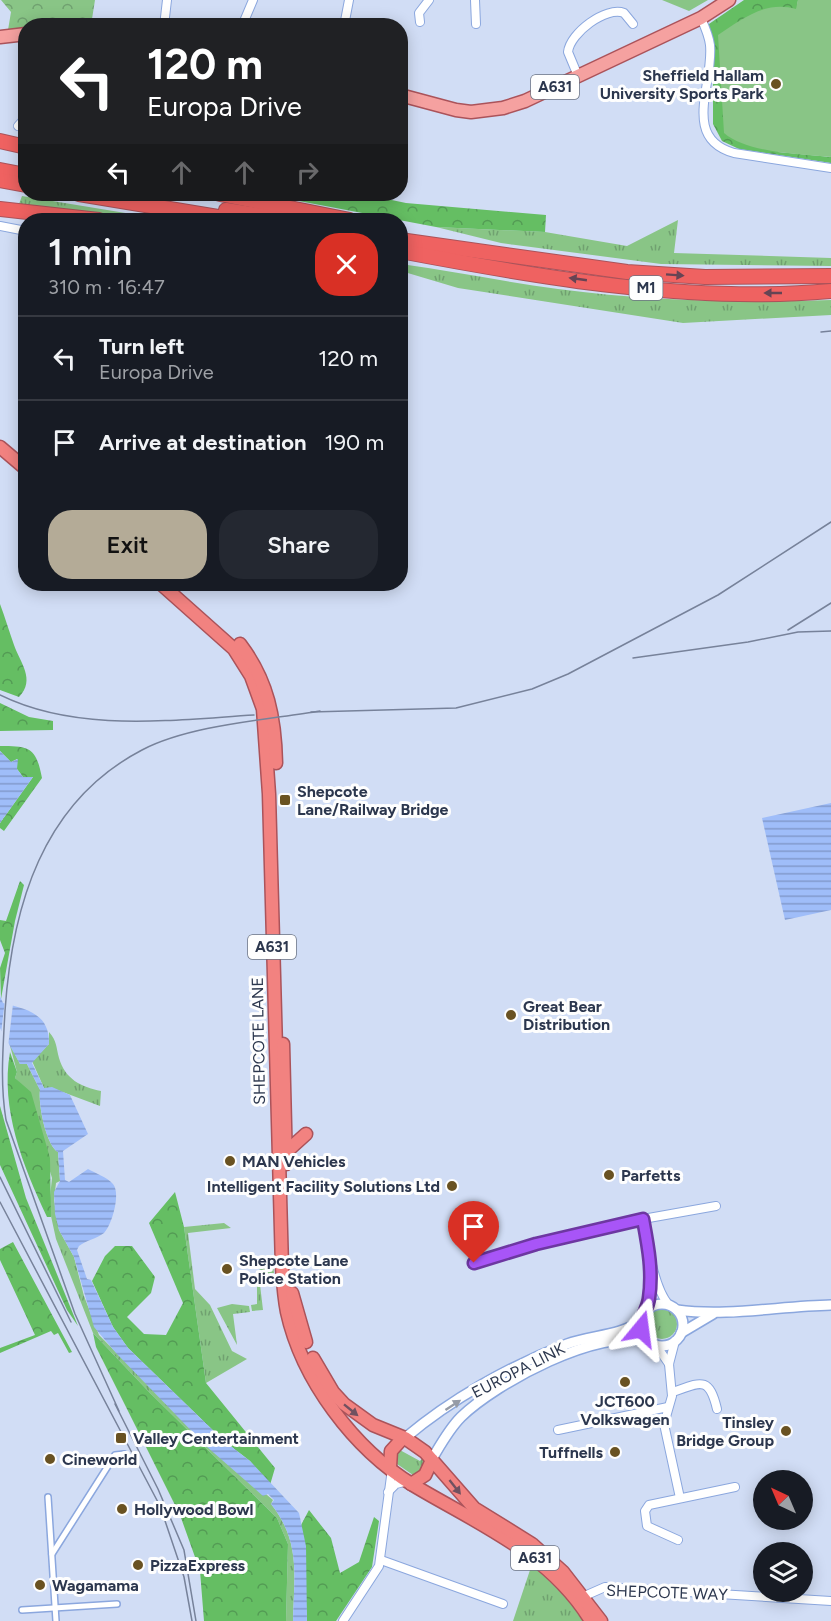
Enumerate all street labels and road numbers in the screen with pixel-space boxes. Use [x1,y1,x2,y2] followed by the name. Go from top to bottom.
[531,75,579,99] road number: A631
[630,276,662,300] road number: M1
[248,935,296,959] road number: A631
[248,977,269,1105] street label: SHEPCOTE LANE
[468,1339,568,1402] street label: EUROPA LINK
[511,1546,559,1570] road number: A631
[606,1581,729,1604] street label: SHEPCOTE WAY

